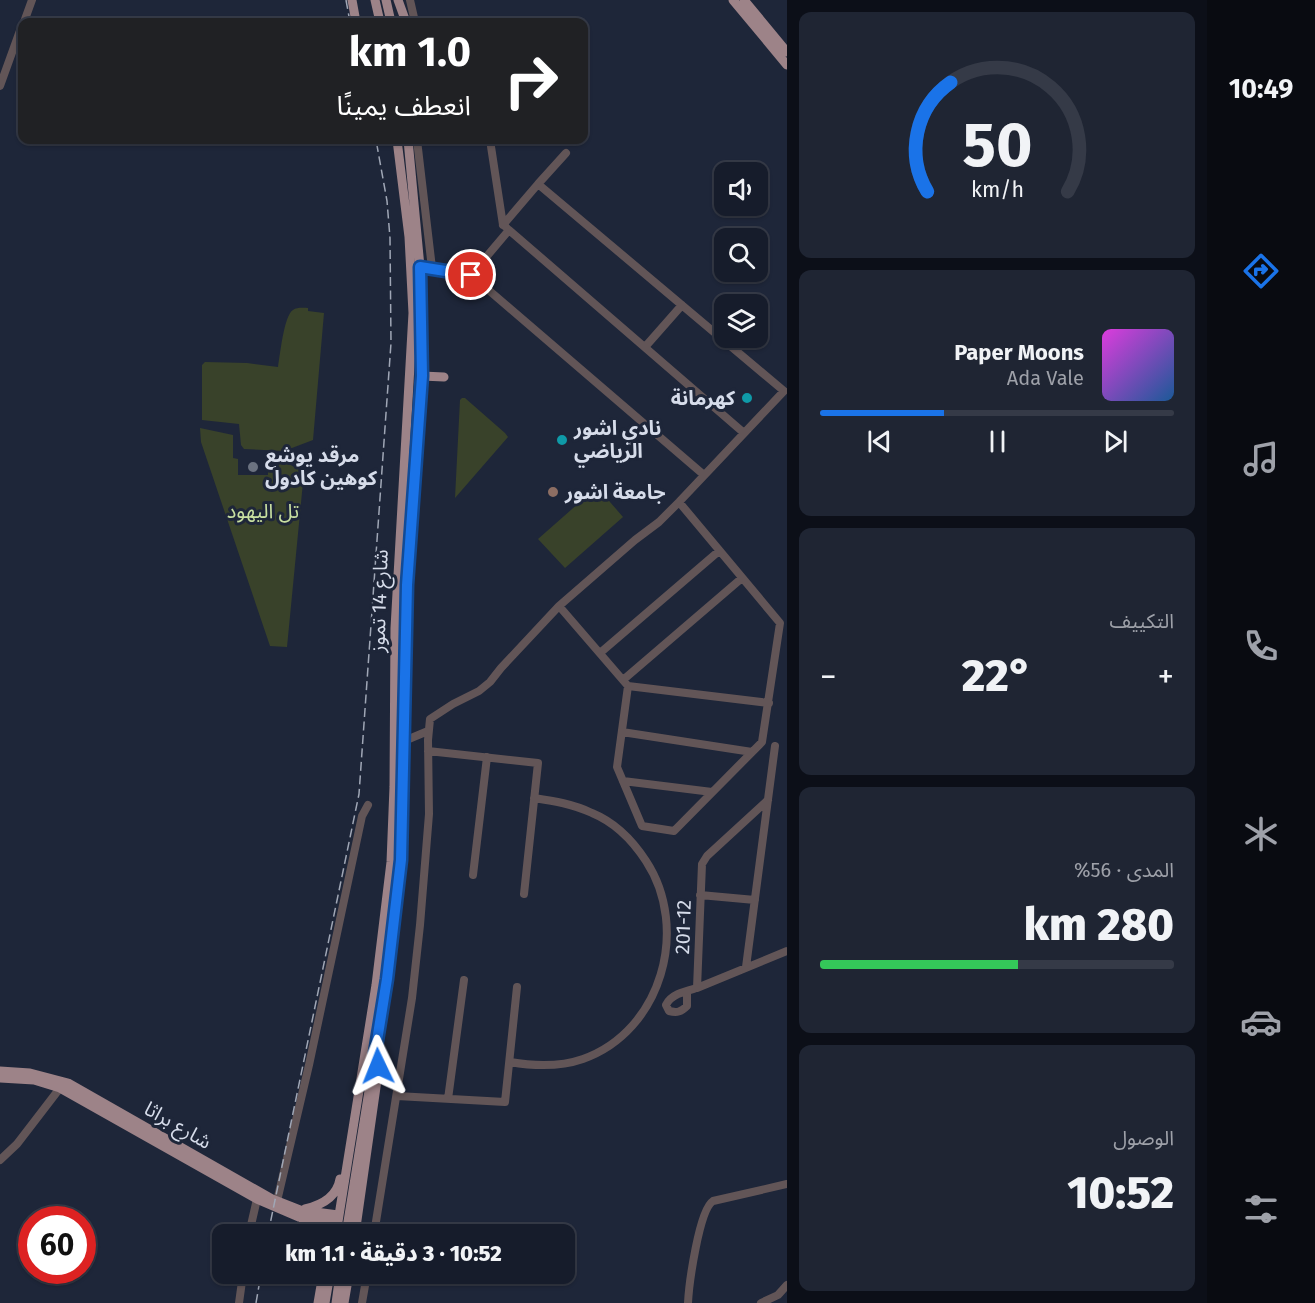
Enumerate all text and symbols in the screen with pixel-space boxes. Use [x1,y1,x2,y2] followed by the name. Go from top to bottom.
[349,27,471,77] text: 1.0 km
[492,42,570,120] icon: right
[1229,73,1293,105] text: 10:49
[336,90,471,122] text: انعطف يمينًا
[962,108,1032,183] text: 50
[714,162,768,348] map controls
[714,162,768,216] button: sound
[970,177,1024,203] text: km/h
[714,228,768,282] button: search
[445,249,496,300] pin
[1240,250,1282,292] icon: directions
[454,258,487,291] icon: arrive
[714,294,768,348] button: layers
[954,339,1084,366] text: Paper Moons
[1007,366,1084,390] text: Ada Vale
[671,386,736,410] place label: كهرمانة
[740,391,754,405] marker: كهرمانة
[573,416,661,468] place label: نادي اشور الرياضي
[863,425,896,458] icon: previous
[981,425,1014,458] icon: pause
[1099,425,1132,458] icon: next
[555,433,569,447] marker: نادي اشور الرياضي
[1240,438,1282,480] icon: music
[265,443,378,490] place label: مرقد يوشع كوهين كادول
[246,460,260,474] marker: مرقد يوشع كوهين كادول
[564,480,666,504] place label: جامعة اشور
[546,485,560,499] marker: جامعة اشور
[227,499,299,523] park label: تل اليهود
[365,549,396,654] street label: شارع 14 تموز
[1110,609,1174,633] text: التكييف
[1240,625,1282,667] icon: phone
[962,649,1032,703] text: 22°
[820,657,837,697] text: −
[1158,657,1174,697] text: +
[1240,813,1282,855] icon: climate
[1074,858,1174,882] text: المدى · 56%
[1024,898,1174,952] text: 280 km
[670,899,696,955] street label: 201-12
[1240,1001,1282,1043] icon: car
[346,1034,410,1098] position arrow
[139,1096,216,1156] street label: شارع براثا
[1113,1126,1174,1150] text: الوصول
[1067,1166,1174,1220] text: 10:52
[1240,1188,1282,1230] icon: filters
[18,1206,96,1284] speed limit sign: 60
[285,1240,502,1267] text: 10:52 · 3 دقيقة · 1.1 km

